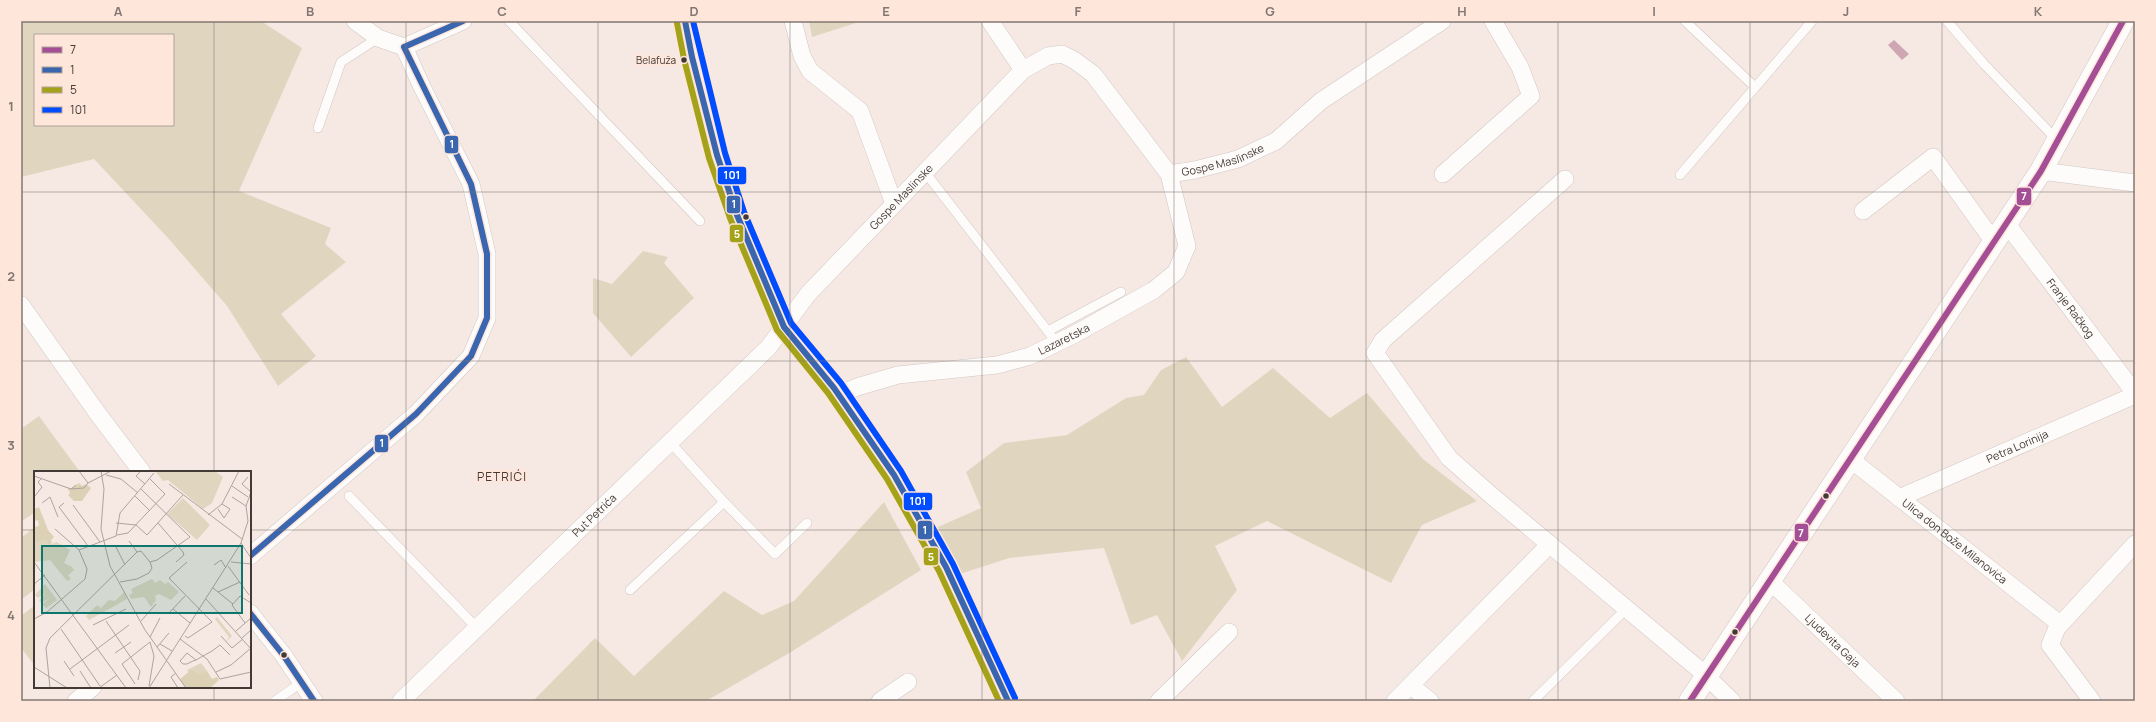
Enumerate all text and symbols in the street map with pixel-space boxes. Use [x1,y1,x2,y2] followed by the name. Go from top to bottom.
[114,2,123,20] text: A
[306,2,314,20] text: B
[497,2,507,20] text: C
[689,2,699,20] text: D
[882,2,890,20] text: E
[1075,2,1082,20] text: F
[1265,2,1275,20] text: G
[1457,2,1467,20] text: H
[1652,2,1656,20] text: I
[1843,2,1849,20] text: J
[2034,2,2043,20] text: K
[34,34,174,126] legend
[70,41,76,58] text: 7
[636,53,676,67] place label: Belafuža
[679,55,689,65] marker: Belafuža
[70,61,75,78] text: 1
[70,81,77,98] text: 5
[8,97,14,115] text: 1
[70,101,87,118] text: 101
[444,135,459,154] line badge: 1
[450,136,454,151] text: 1
[1181,140,1267,179] street label: Gospe Maslinske
[866,160,936,233] street label: Gospe Maslinske
[717,166,747,185] line badge: 101
[724,167,740,182] text: 101
[2016,187,2032,206] line badge: 7
[2021,188,2027,203] text: 7
[726,195,741,214] line badge: 1
[732,196,736,211] text: 1
[741,212,751,222] unlabelled marker
[729,224,744,243] line badge: 5
[734,226,740,241] text: 5
[7,267,15,285] text: 2
[2044,275,2098,341] street label: Franje Račkog
[1036,319,1092,358] street label: Lazaretska
[1984,426,2050,466] street label: Petra Lorinija
[374,434,389,453] line badge: 1
[380,435,384,450] text: 1
[7,436,15,454] text: 3
[477,468,527,485] district label: PETRIĆI
[34,471,251,688] inset map
[568,490,619,540] street label: Put Petrića
[1821,491,1831,501] unlabelled marker
[903,492,933,511] line badge: 101
[910,493,926,508] text: 101
[1899,495,2011,587] street label: Ulica don Bože Milanovića
[917,520,933,540] line badge: 1
[923,522,927,537] text: 1
[1794,523,1809,542] line badge: 7
[1798,525,1804,540] text: 7
[923,547,939,566] line badge: 5
[928,549,934,564] text: 5
[7,606,15,624] text: 4
[1802,610,1864,670] street label: Ljudevita Gaja
[1730,627,1740,637] unlabelled marker
[279,650,289,660] unlabelled marker

